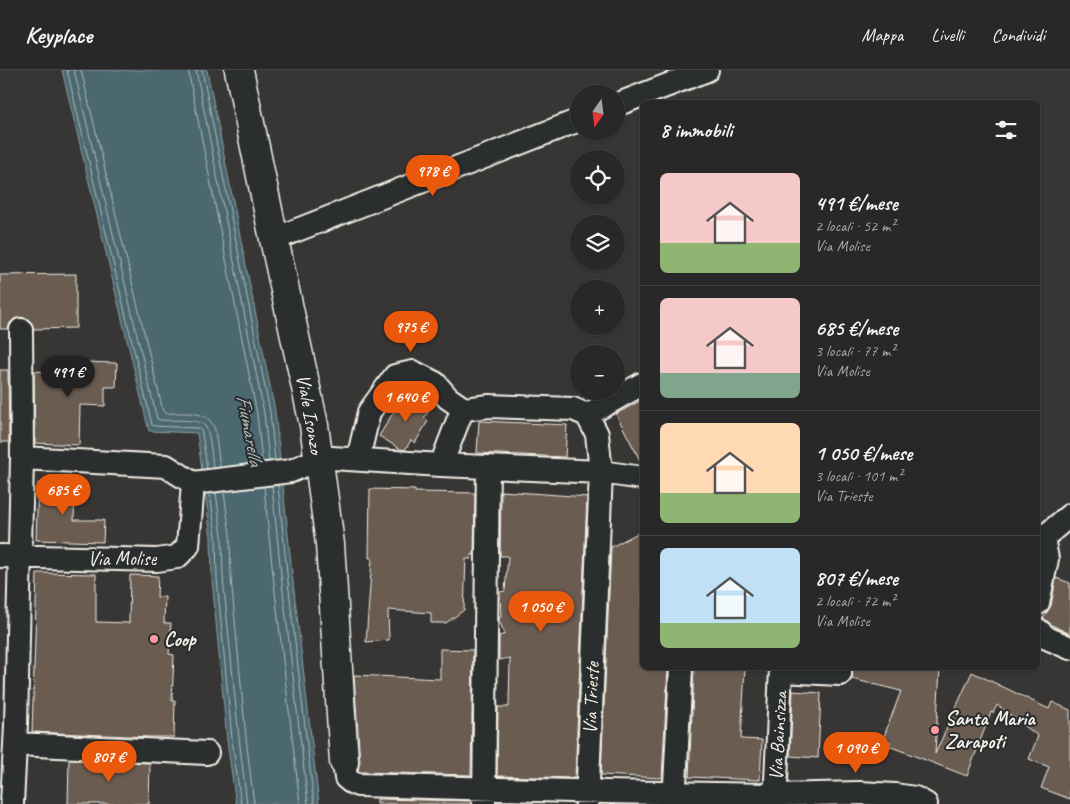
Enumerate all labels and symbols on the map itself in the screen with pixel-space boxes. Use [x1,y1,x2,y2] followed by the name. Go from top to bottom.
[570,85,625,140] north arrow
[398,154,468,197] pin: 978 €
[376,310,446,353] pin: 975 €
[33,356,103,398] pin: 491 €
[291,372,330,458] street label: Viale Isonzo
[360,380,452,423] pin: 1 640 €
[230,392,270,470] water label: Fiumarella
[28,474,98,516] pin: 685 €
[88,546,158,571] street label: Via Molise
[495,590,587,633] pin: 1 050 €
[164,627,197,652] place label: Coop
[148,633,160,645] marker: Coop
[577,660,605,734] street label: Via Trieste
[763,689,793,781] street label: Via Bainsizza
[945,706,1037,754] place label: Santa Maria Zarapoti
[929,724,941,736] marker: Santa Maria Zarapoti
[810,732,902,774] pin: 1 090 €
[74,740,144,783] pin: 807 €

